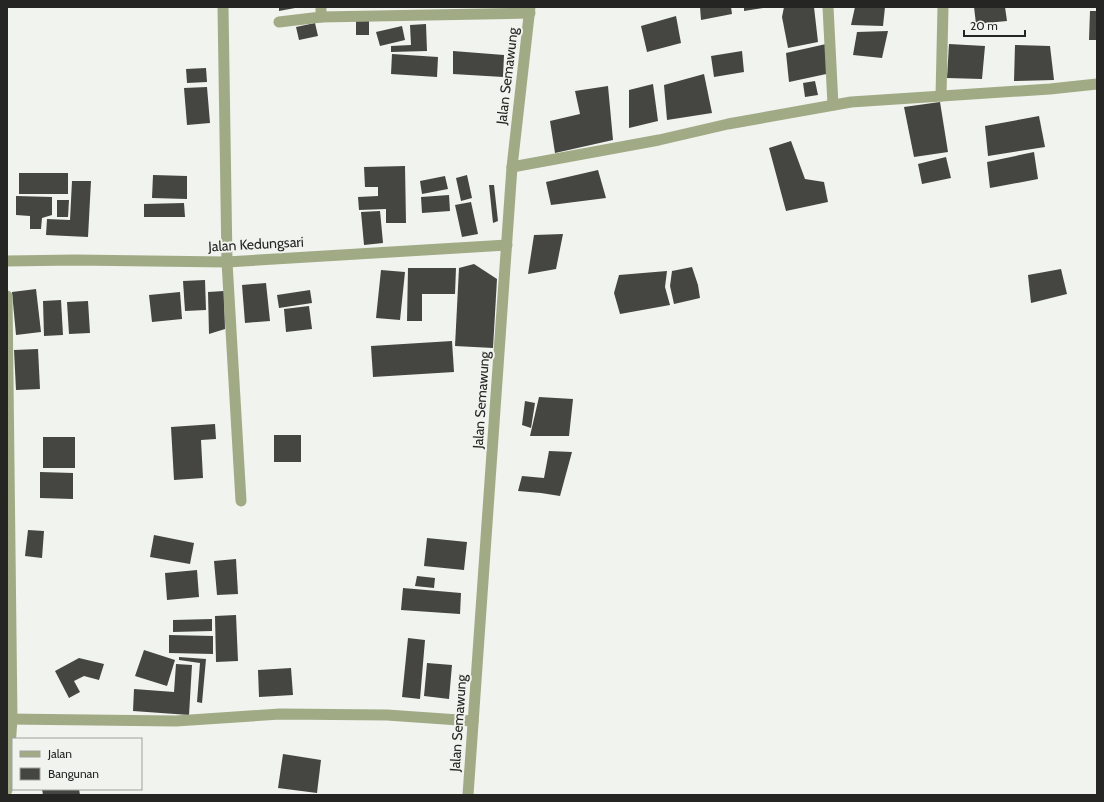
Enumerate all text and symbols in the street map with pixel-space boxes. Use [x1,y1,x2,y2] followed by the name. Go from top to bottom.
[964,12,1025,38] scale bar
[970,18,998,33] text: 20 m
[492,25,522,127] street label: Jalan Semawung
[207,233,304,256] street label: Jalan Kedungsari
[469,350,493,450] street label: Jalan Semawung
[446,673,470,773] street label: Jalan Semawung
[12,738,142,790] legend
[47,746,72,761] text: Jalan
[48,766,99,781] text: Bangunan

